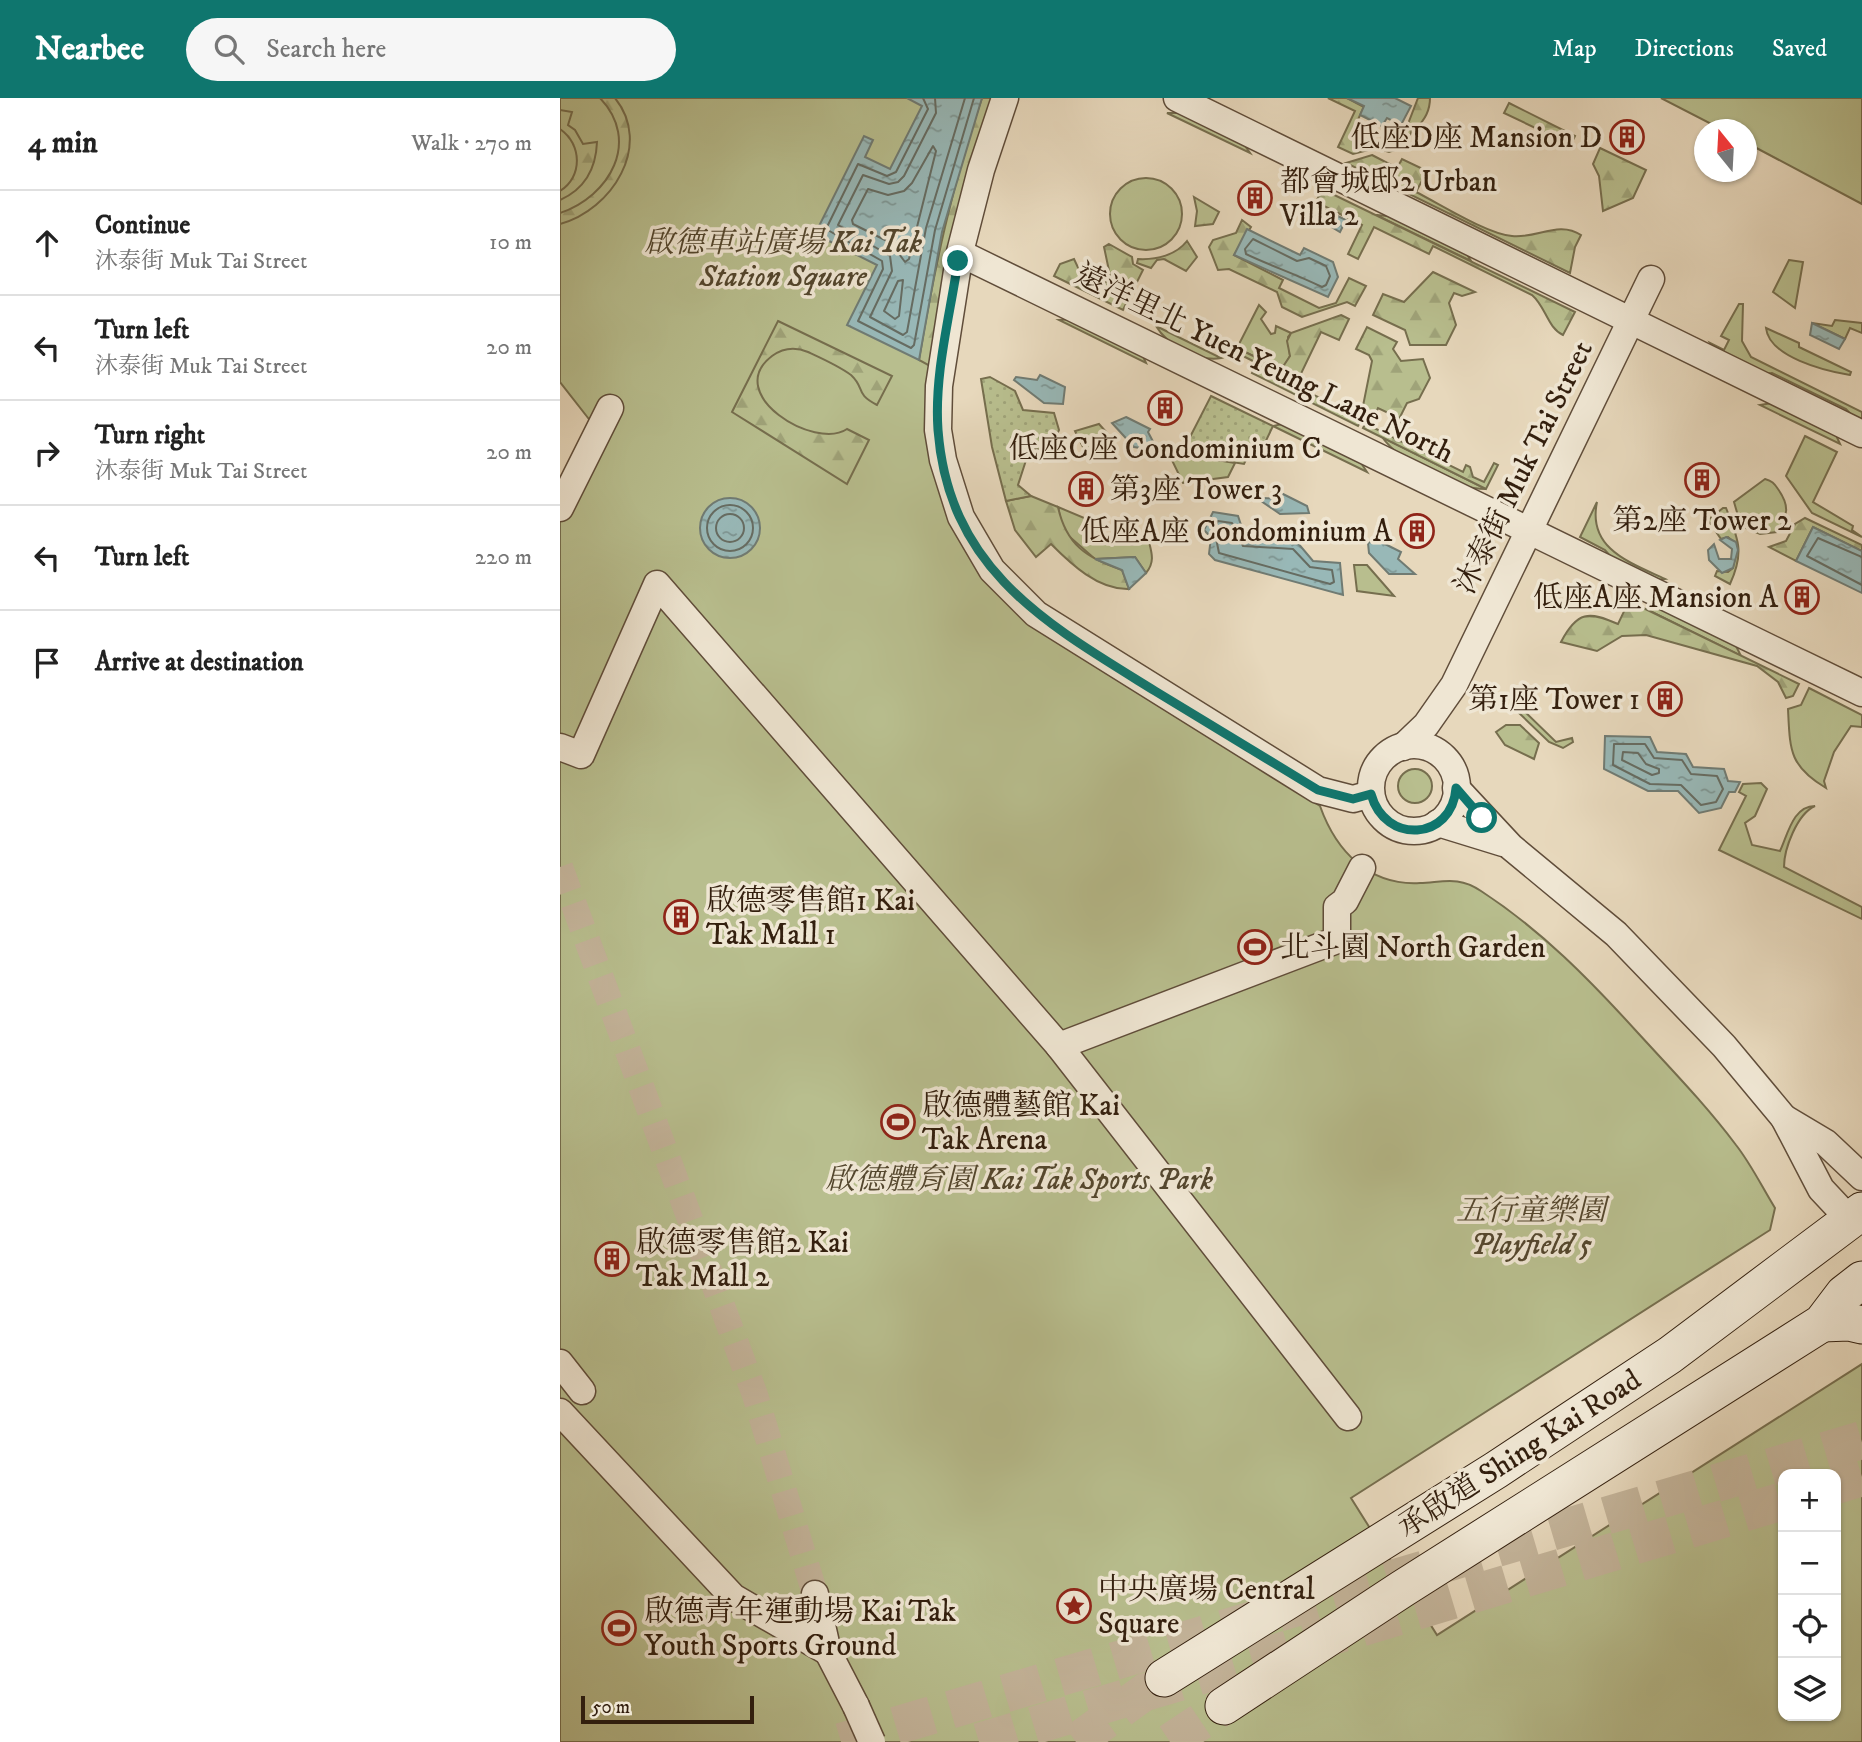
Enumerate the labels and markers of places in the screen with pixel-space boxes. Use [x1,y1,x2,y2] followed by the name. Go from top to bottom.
[1608,118,1646,156] building icon: 低座D座 Mansion D
[1351,120,1602,157] place label: 低座D座 Mansion D
[1279,164,1497,235] place label: 都會城邸2 Urban Villa 2
[1236,179,1274,217] building icon: 都會城邸2 Urban Villa 2
[1146,389,1184,427] building icon: 低座C座 Condominium C
[1008,431,1322,468] place label: 低座C座 Condominium C
[1683,461,1721,499] building icon: 第2座 Tower 2
[1067,470,1105,508] building icon: 第3座 Tower 3
[1110,472,1282,509] place label: 第3座 Tower 3
[1612,503,1792,540] place label: 第2座 Tower 2
[1398,512,1436,550] building icon: 低座A座 Condominium A
[1081,514,1393,551] place label: 低座A座 Condominium A
[1783,578,1821,616] building icon: 低座A座 Mansion A
[1533,580,1779,617] place label: 低座A座 Mansion A
[1646,680,1684,718] building icon: 第1座 Tower 1
[1468,682,1640,719] place label: 第1座 Tower 1
[706,883,915,954] place label: 啟德零售館1 Kai Tak Mall 1
[662,898,700,936] building icon: 啟德零售館1 Kai Tak Mall 1
[1236,928,1274,966] sports icon: 北斗園 North Garden
[1280,930,1546,967] place label: 北斗園 North Garden
[922,1088,1120,1159] place label: 啟德體藝館 Kai Tak Arena
[879,1103,917,1141] sports icon: 啟德體藝館 Kai Tak Arena
[636,1225,849,1296] place label: 啟德零售館2 Kai Tak Mall 2
[593,1240,631,1278] building icon: 啟德零售館2 Kai Tak Mall 2
[1098,1572,1315,1643] place label: 中央廣場 Central Square
[1055,1587,1093,1625] place icon: 中央廣場 Central Square
[644,1594,956,1665] place label: 啟德青年運動場 Kai Tak Youth Sports Ground
[600,1609,638,1647] sports icon: 啟德青年運動場 Kai Tak Youth Sports Ground

